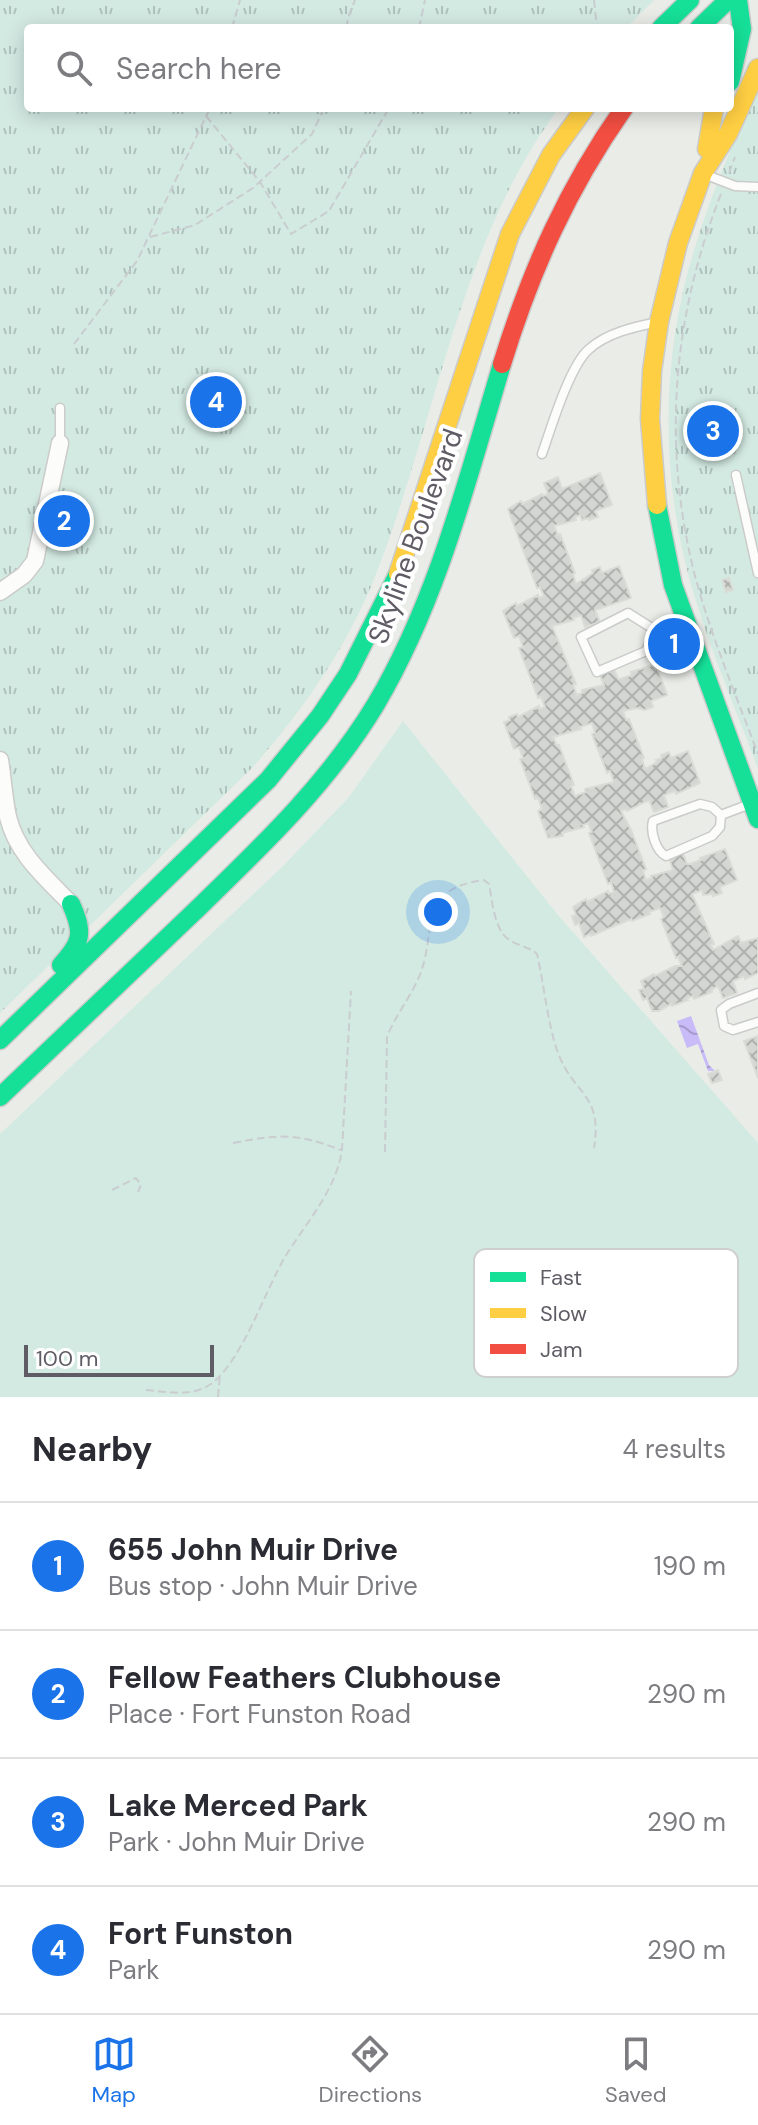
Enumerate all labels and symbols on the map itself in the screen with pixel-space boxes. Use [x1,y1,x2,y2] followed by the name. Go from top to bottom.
[190,372,242,432] pin: 4
[687,401,739,461] pin: 3
[359,424,472,649] street label: Skyline Boulevard
[38,491,90,551] pin: 2
[648,614,700,674] pin: 1
[418,892,458,932] your location
[474,1249,738,1377] legend
[540,1263,582,1292] text: Fast
[540,1299,587,1328] text: Slow
[540,1335,583,1364] text: Jam
[24,1341,214,1377] scale bar

